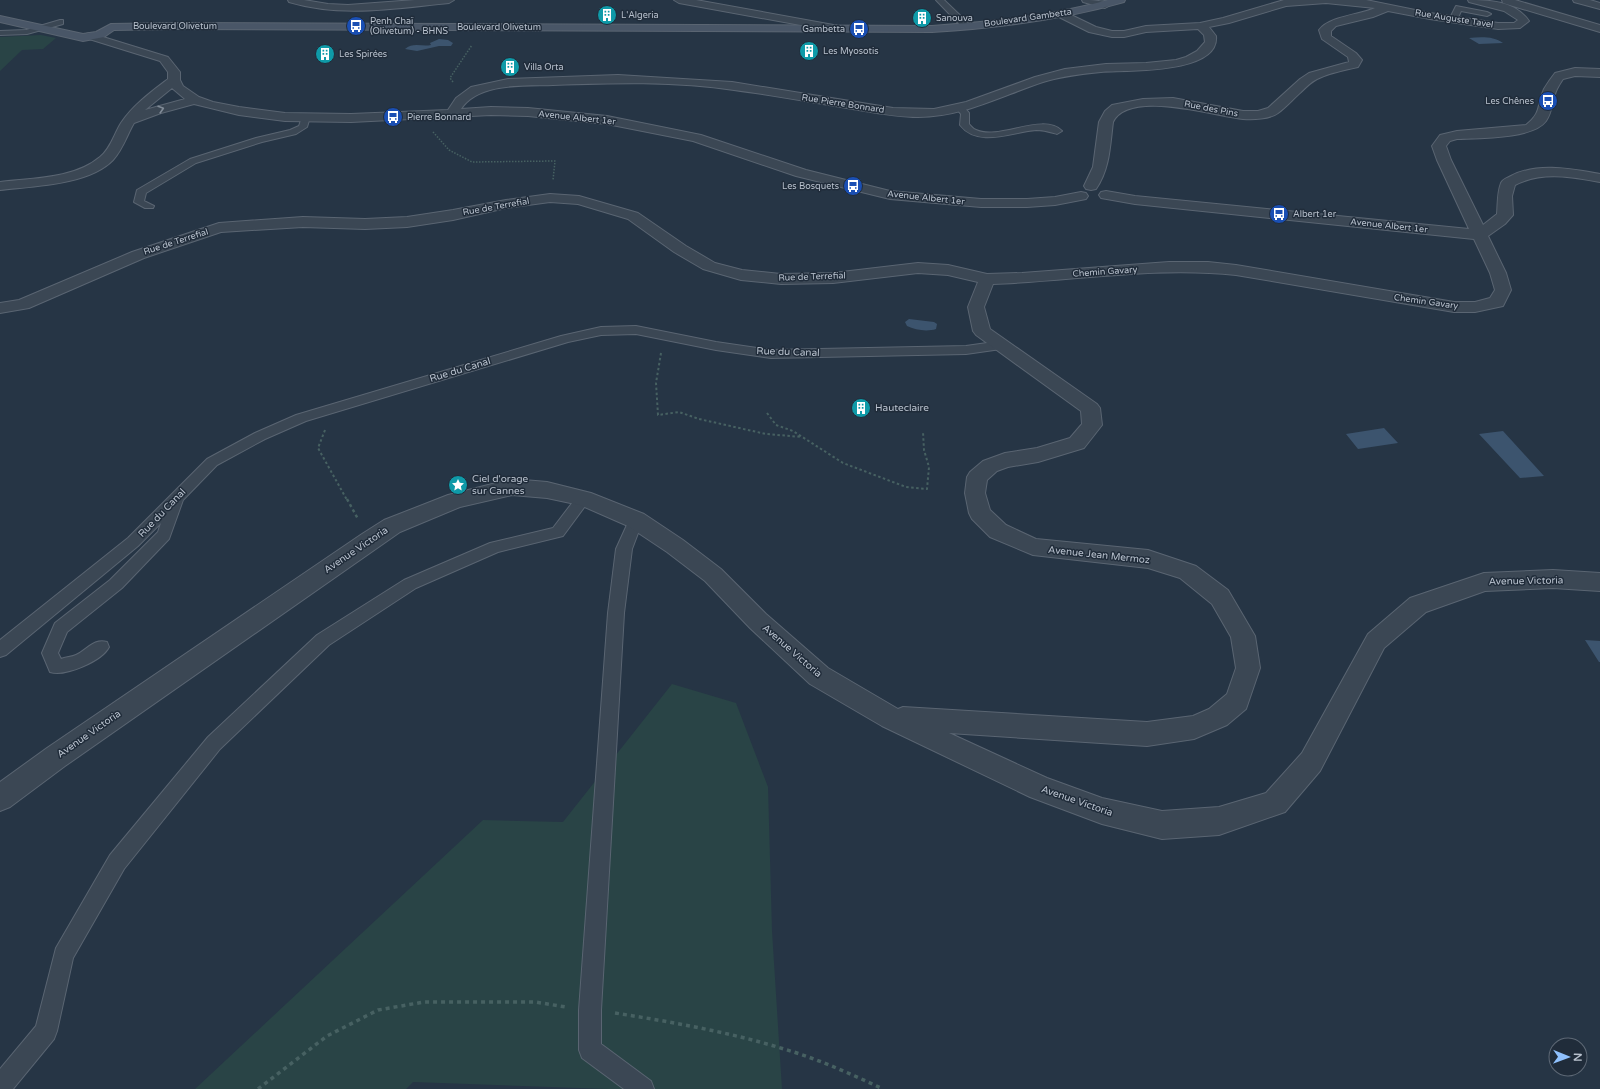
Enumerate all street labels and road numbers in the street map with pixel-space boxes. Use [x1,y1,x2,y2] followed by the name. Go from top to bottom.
[983,6,1073,30] street label: Boulevard Gambetta
[1414,7,1494,31] street label: Rue Auguste Tavel
[133,21,217,32] street label: Boulevard Olivetum
[457,22,541,33] street label: Boulevard Olivetum
[801,92,885,116] street label: Rue Pierre Bonnard
[1183,98,1239,120] street label: Rue des Pins
[538,108,617,128] street label: Avenue Albert 1er
[887,188,966,208] street label: Avenue Albert 1er
[462,196,530,218] street label: Rue de Terrefial
[1350,216,1429,236] street label: Avenue Albert 1er
[142,226,210,258] street label: Rue de Terrefial
[1072,264,1138,280] street label: Chemin Gavary
[778,270,846,284] street label: Rue de Terrefial
[1393,292,1459,312] street label: Chemin Gavary
[756,345,820,359] street label: Rue du Canal
[428,355,492,385] street label: Rue du Canal
[136,486,188,540] street label: Rue du Canal
[322,524,390,576] street label: Avenue Victoria
[1048,544,1150,566] street label: Avenue Jean Mermoz
[1488,574,1564,588] street label: Avenue Victoria
[760,622,824,680] street label: Avenue Victoria
[55,708,123,760] street label: Avenue Victoria
[1040,783,1114,819] street label: Avenue Victoria

